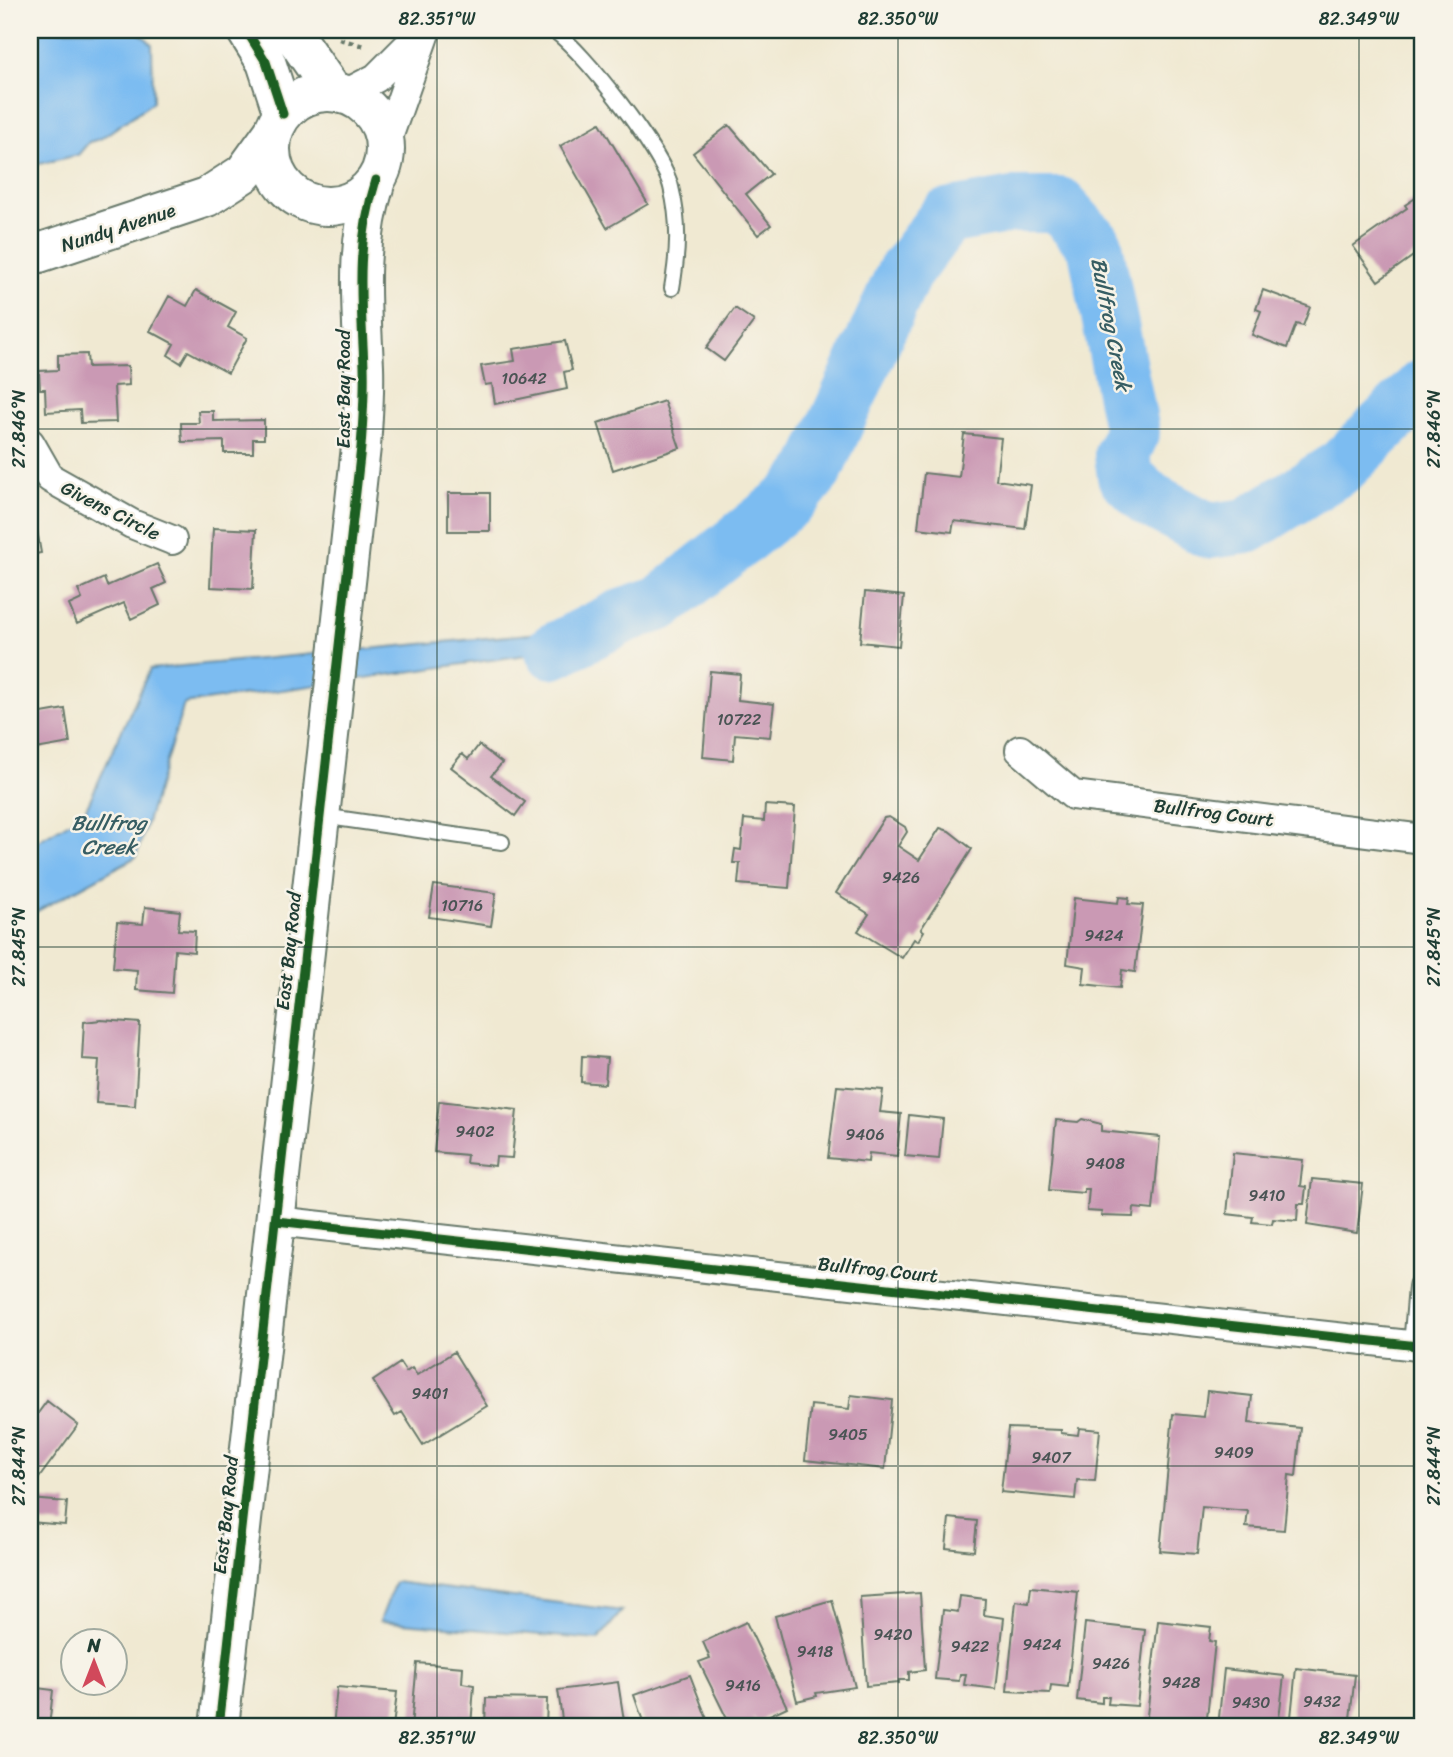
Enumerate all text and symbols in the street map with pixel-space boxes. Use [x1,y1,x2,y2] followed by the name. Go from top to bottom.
[399,3,477,35] text: 82.351°W
[858,3,939,35] text: 82.350°W
[1319,3,1400,35] text: 82.349°W
[57,193,180,262] street label: Nundy Avenue
[1079,254,1143,397] water label: Bullfrog Creek
[327,328,360,448] street label: East Bay Road
[501,364,547,393] house number: 10642
[3,389,35,468] text: 27.846°N
[1418,389,1450,468] text: 27.846°N
[55,471,167,550] street label: Givens Circle
[717,705,761,734] house number: 10722
[1152,789,1276,836] street label: Bullfrog Court
[71,804,149,866] water label: Bullfrog Creek
[882,863,920,892] house number: 9426
[266,888,311,1012] street label: East Bay Road
[441,891,483,920] house number: 10716
[3,907,35,987] text: 27.845°N
[1418,907,1450,987] text: 27.845°N
[1084,921,1124,950] house number: 9424
[455,1117,495,1146] house number: 9402
[845,1120,885,1149] house number: 9406
[1085,1149,1125,1178] house number: 9408
[1249,1181,1285,1210] house number: 9410
[816,1247,940,1292] street label: Bullfrog Court
[412,1379,449,1408] house number: 9401
[828,1420,868,1449] house number: 9405
[3,1426,35,1506] text: 27.844°N
[1418,1426,1450,1506] text: 27.844°N
[1214,1438,1254,1467] house number: 9409
[1031,1443,1071,1472] house number: 9407
[203,1452,248,1576] street label: East Bay Road
[873,1620,913,1649] house number: 9420
[60,1628,130,1698] north arrow
[86,1629,101,1662] text: N
[1022,1630,1062,1659] house number: 9424
[951,1632,989,1661] house number: 9422
[797,1637,834,1666] house number: 9418
[1092,1649,1130,1678] house number: 9426
[1162,1668,1201,1697] house number: 9428
[725,1671,761,1700] house number: 9416
[1303,1687,1341,1716] house number: 9432
[1232,1688,1270,1717] house number: 9430
[399,1722,477,1754] text: 82.351°W
[858,1722,939,1754] text: 82.350°W
[1319,1722,1400,1754] text: 82.349°W

